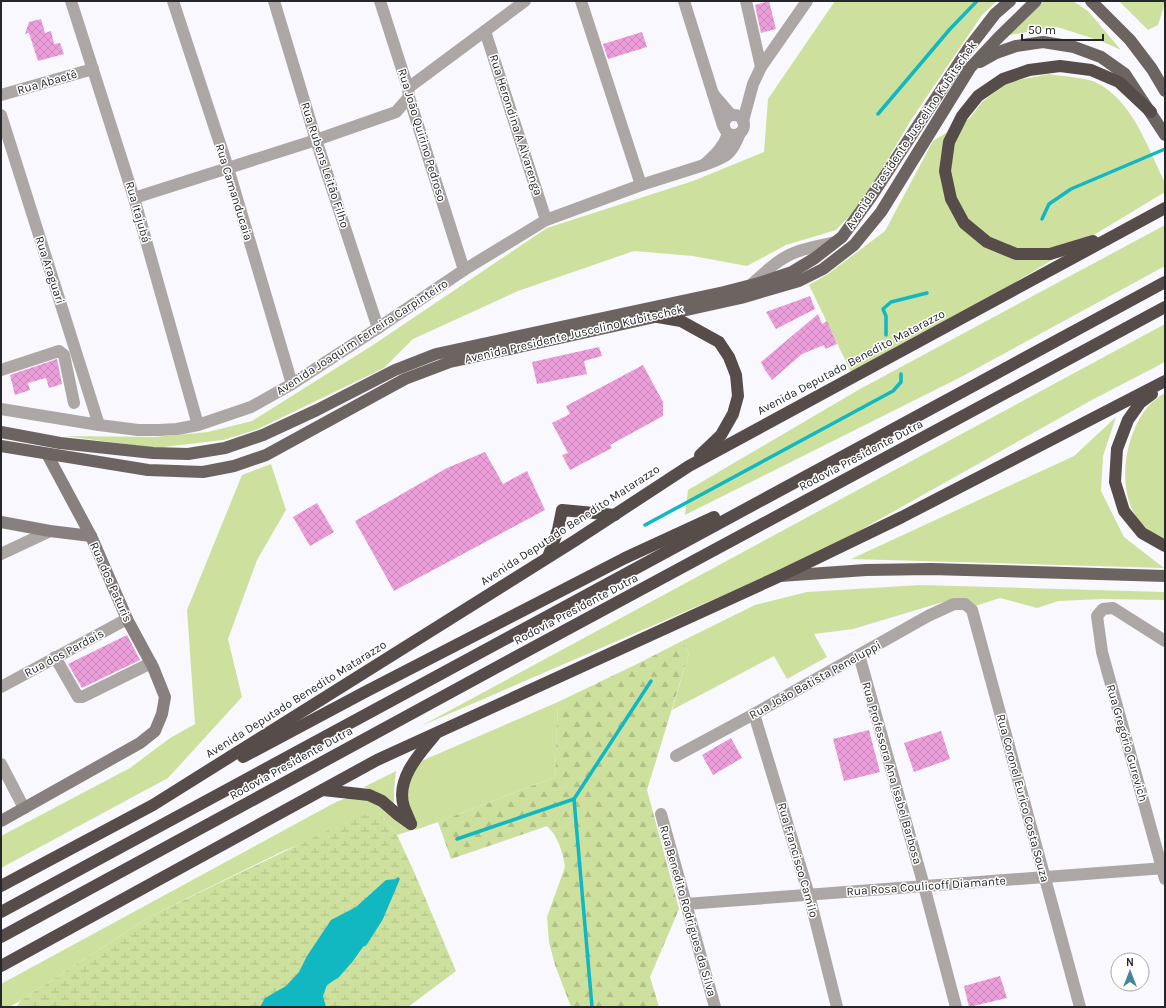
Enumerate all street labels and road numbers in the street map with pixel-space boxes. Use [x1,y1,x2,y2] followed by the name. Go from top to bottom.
[843,38,980,232] street label: Avenida Presidente Juscelino Kubitschek
[487,53,545,197] street label: Rua Herondina A Alvarenga
[15,67,79,97] street label: Rua Abaetê
[395,67,449,203] street label: Rua João Quirino Pedroso
[298,100,352,230] street label: Rua Rubens Leitão Filho
[213,142,255,242] street label: Rua Camanducaia
[123,180,153,244] street label: Rua Itajubá
[32,234,68,306] street label: Rua Araguari
[274,276,450,398] street label: Avenida Joaquim Ferreira Carpinteiro
[463,302,685,366] street label: Avenida Presidente Juscelino Kubitschek
[755,306,947,418] street label: Avenida Deputado Benedito Matarazzo
[797,416,925,494] street label: Rodovia Presidente Dutra
[478,462,662,588] street label: Avenida Deputado Benedito Matarazzo
[87,540,135,624] street label: Rua dos Paturis
[512,570,640,648] street label: Rodovia Presidente Dutra
[22,626,106,680] street label: Rua dos Pardais
[203,637,389,761] street label: Avenida Deputado Benedito Matarazzo
[747,638,883,722] street label: Rua João Batista Peneluppi
[859,680,925,866] street label: Rua Professora Ana Isabel Barbosa
[1104,683,1150,803] street label: Rua Gregório Gurevich
[994,712,1052,884] street label: Rua Coronel Eurico Costa Souza
[227,723,355,803] street label: Rodovia Presidente Dutra
[775,801,821,919] street label: Rua Francisco Camilo
[657,824,719,998] street label: Rua Benedito Rodrigues da Silva
[846,873,1006,899] street label: Rua Rosa Coulicoff Diamante

